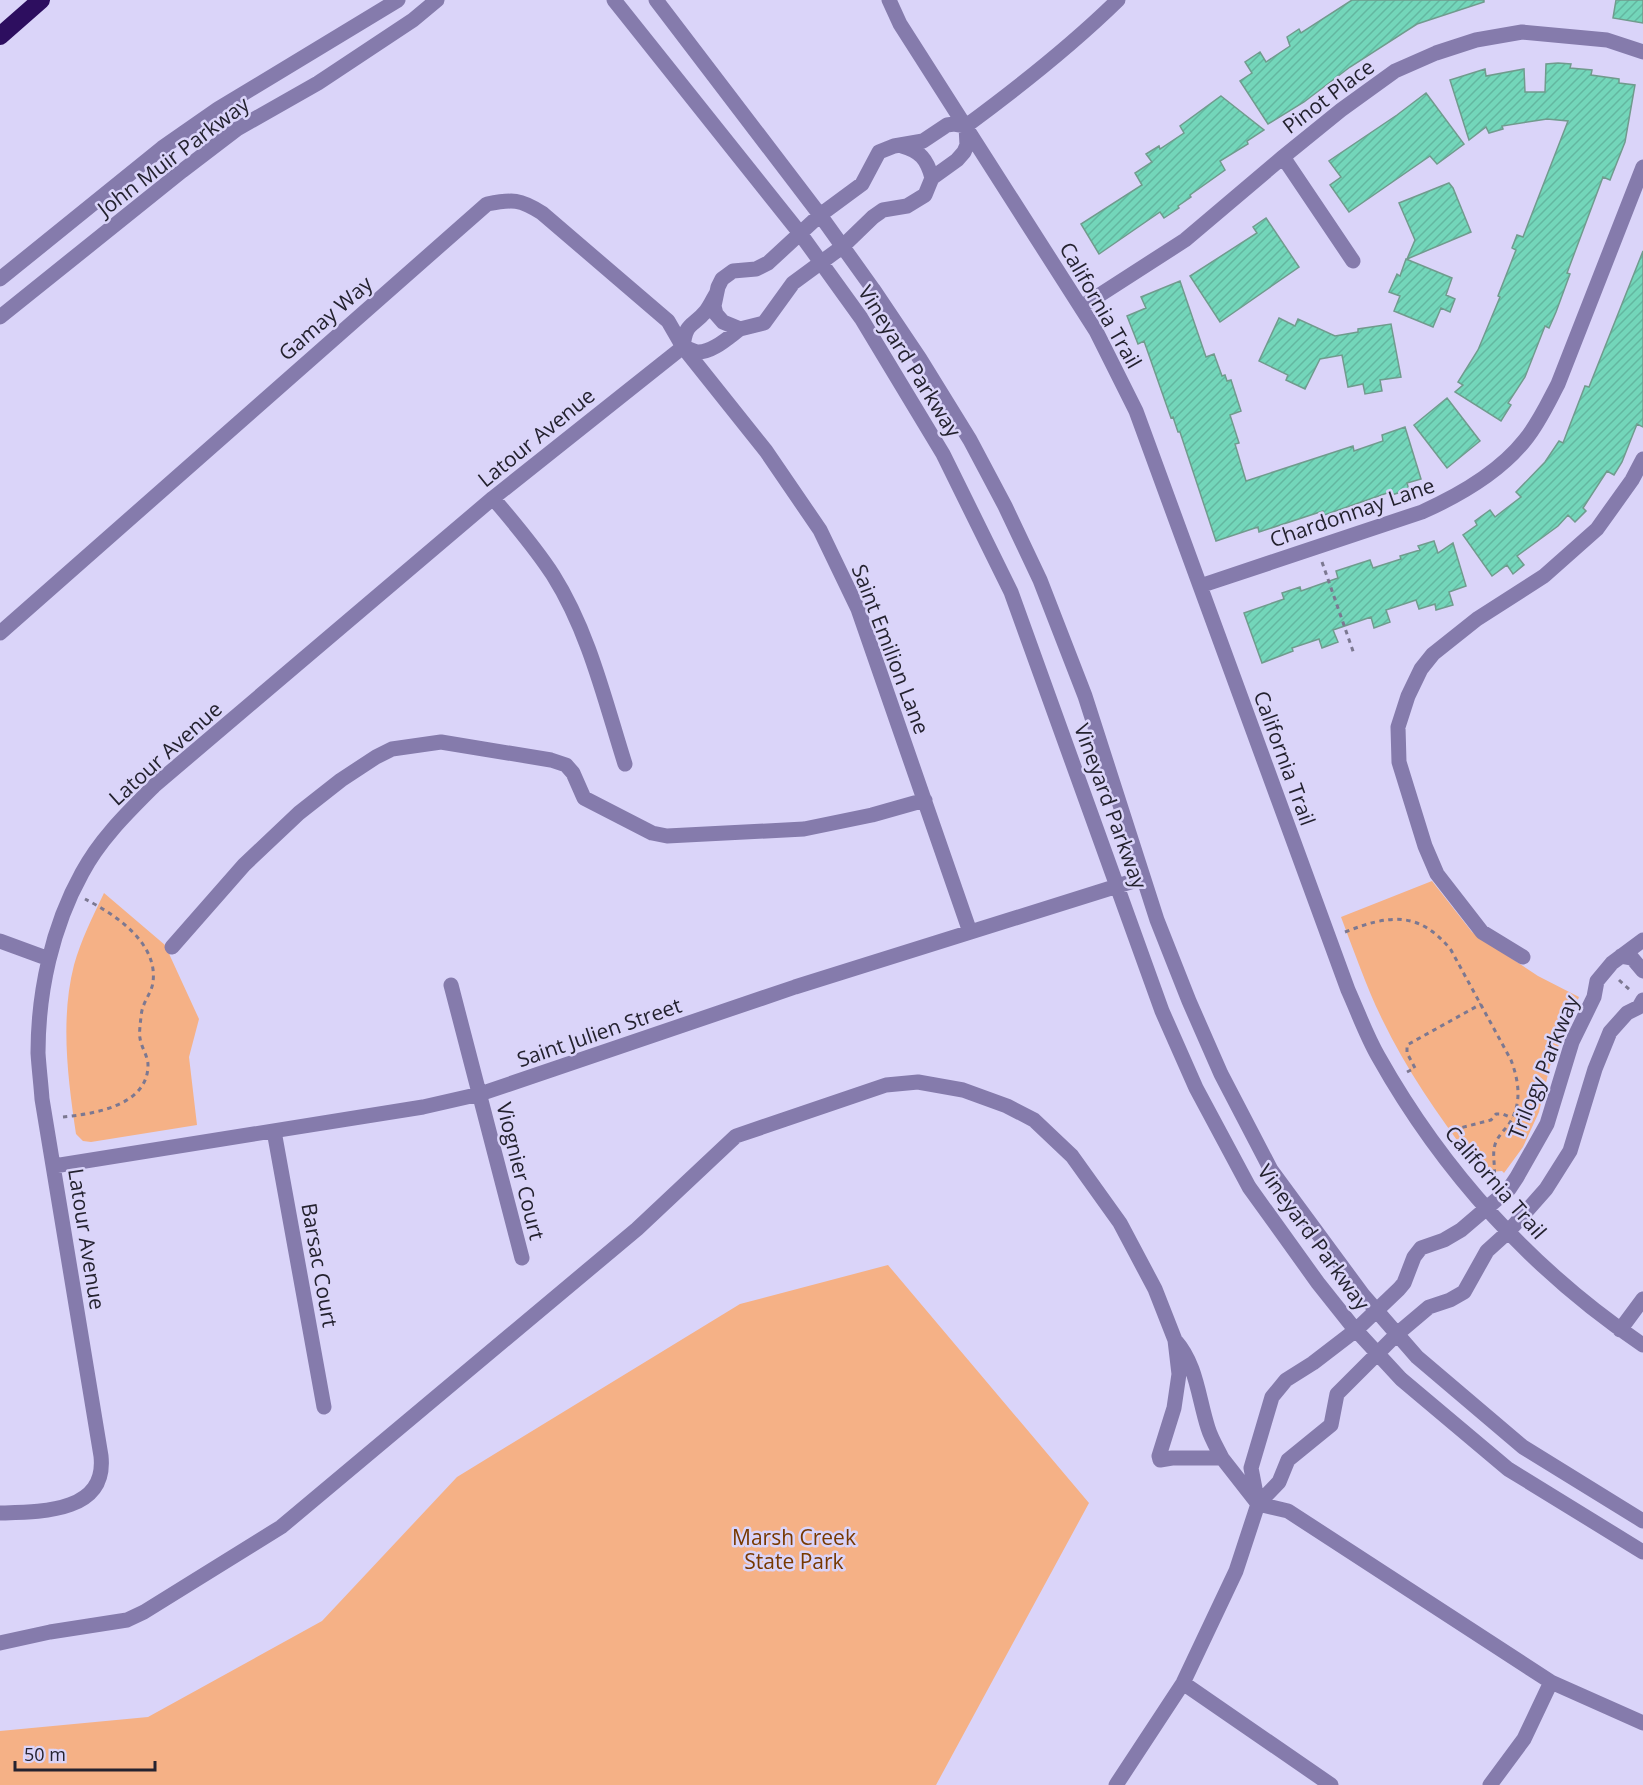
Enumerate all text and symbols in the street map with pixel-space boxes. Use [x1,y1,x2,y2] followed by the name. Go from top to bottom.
[1277,52,1379,140] street label: Pinot Place
[90,89,255,223] street label: John Muir Parkway
[1053,237,1149,373] street label: California Trail
[272,269,378,366] street label: Gamay Way
[852,280,968,443] street label: Vineyard Parkway
[472,381,600,493] street label: Latour Avenue
[1266,471,1438,553] street label: Chardonnay Lane
[846,560,936,738] street label: Saint Emilion Lane
[1248,687,1322,829] street label: California Trail
[103,695,227,811] street label: Latour Avenue
[1068,719,1154,893] street label: Vineyard Parkway
[1501,990,1585,1143] street label: Trilogy Parkway
[513,991,685,1073] street label: Saint Julien Street
[490,1099,552,1243] street label: Viognier Court
[1439,1119,1553,1245] street label: California Trail
[1252,1158,1377,1316] street label: Vineyard Parkway
[62,1166,112,1312] street label: Latour Avenue
[295,1201,345,1329] street label: Barsac Court
[732,1523,856,1575] park label: Marsh Creek State Park
[15,1734,154,1772] scale bar
[24,1742,66,1766] text: 50 m

